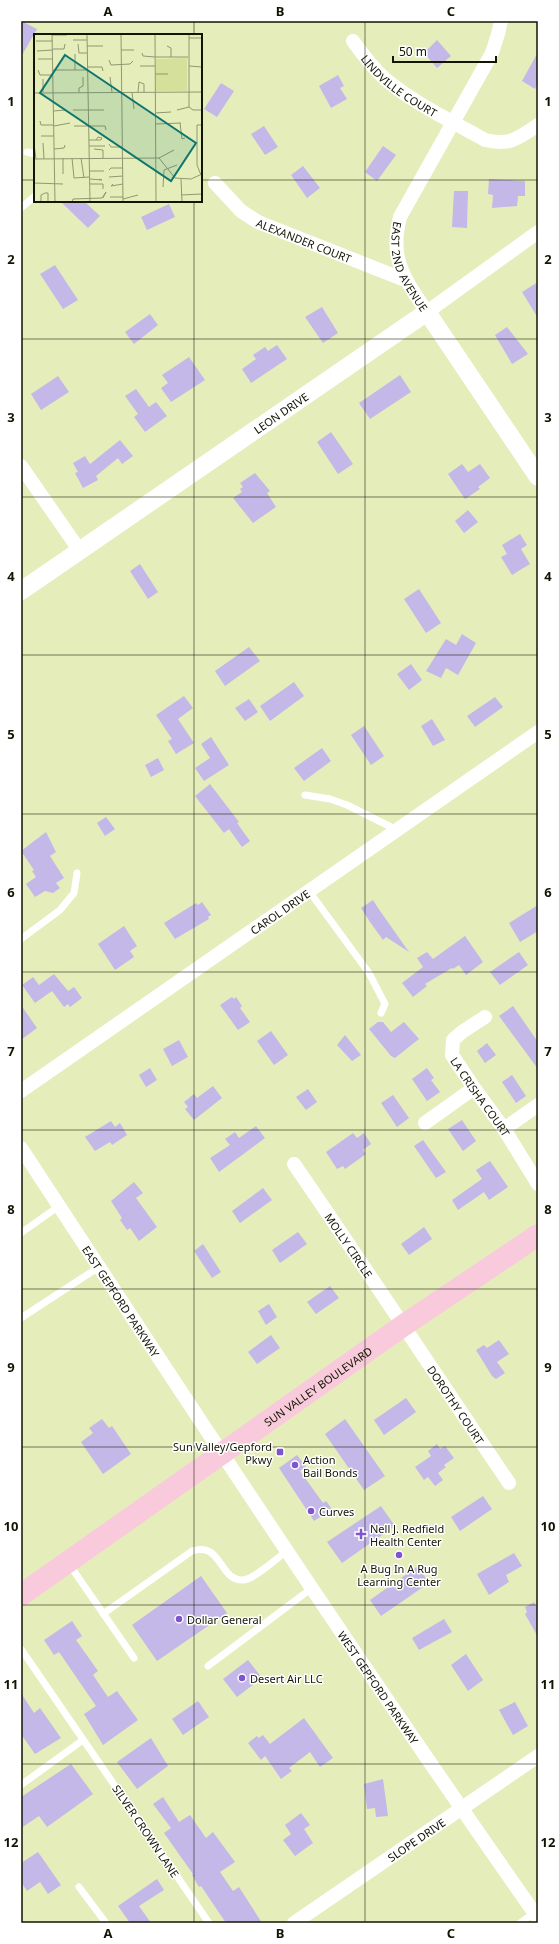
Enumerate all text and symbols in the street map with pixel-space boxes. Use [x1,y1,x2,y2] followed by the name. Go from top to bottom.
[104,2,113,20] text: A
[276,2,284,20] text: B
[447,2,455,20] text: C
[34,34,202,202] inset map
[393,38,496,64] scale bar
[399,43,427,60] text: 50 m
[358,51,440,120] street label: LINDVILLE COURT
[7,92,15,110] text: 1
[544,92,552,110] text: 1
[254,215,354,266] street label: ALEXANDER COURT
[389,221,432,314] street label: EAST 2ND AVENUE
[7,250,15,268] text: 2
[544,250,552,268] text: 2
[250,389,311,437] street label: LEON DRIVE
[7,408,15,426] text: 3
[544,408,552,426] text: 3
[7,567,15,585] text: 4
[544,567,552,585] text: 4
[7,725,15,743] text: 5
[544,725,552,743] text: 5
[7,883,15,901] text: 6
[544,883,552,901] text: 6
[247,885,313,937] street label: CAROL DRIVE
[7,1042,15,1060] text: 7
[544,1042,552,1060] text: 7
[448,1054,514,1139] street label: LA CRISHA COURT
[7,1200,15,1218] text: 8
[544,1200,552,1218] text: 8
[322,1210,376,1280] street label: MOLLY CIRCLE
[79,1242,164,1360] street label: EAST GEPFORD PARKWAY
[261,1343,375,1429] street label: SUN VALLEY BOULEVARD
[7,1358,15,1376] text: 9
[544,1358,552,1376] text: 9
[424,1362,488,1447] street label: DOROTHY COURT
[173,1439,272,1467] place label: Sun Valley/Gepford Pkwy
[275,1447,285,1457] marker: Sun Valley/Gepford Pkwy
[303,1452,358,1480] place label: Action Bail Bonds
[290,1460,300,1470] marker: Action Bail Bonds
[319,1504,354,1519] place label: Curves
[306,1506,316,1516] marker: Curves
[4,1517,18,1535] text: 10
[541,1517,555,1535] text: 10
[370,1521,444,1549] place label: Nell J. Redfield Health Center
[355,1528,367,1540] marker: Nell J. Redfield Health Center
[394,1550,404,1560] marker: A Bug In A Rug Learning Center
[357,1561,441,1589] place label: A Bug In A Rug Learning Center
[187,1612,261,1627] place label: Dollar General
[174,1614,184,1624] marker: Dollar General
[335,1628,423,1747] street label: WEST GEPFORD PARKWAY
[250,1671,323,1686] place label: Desert Air LLC
[237,1673,247,1683] marker: Desert Air LLC
[4,1675,18,1693] text: 11
[541,1675,555,1693] text: 11
[109,1782,183,1880] street label: SILVER CROWN LANE
[384,1814,448,1865] street label: SLOPE DRIVE
[4,1833,18,1851] text: 12
[541,1833,555,1851] text: 12
[104,1924,113,1942] text: A
[276,1924,284,1942] text: B
[447,1924,455,1942] text: C

